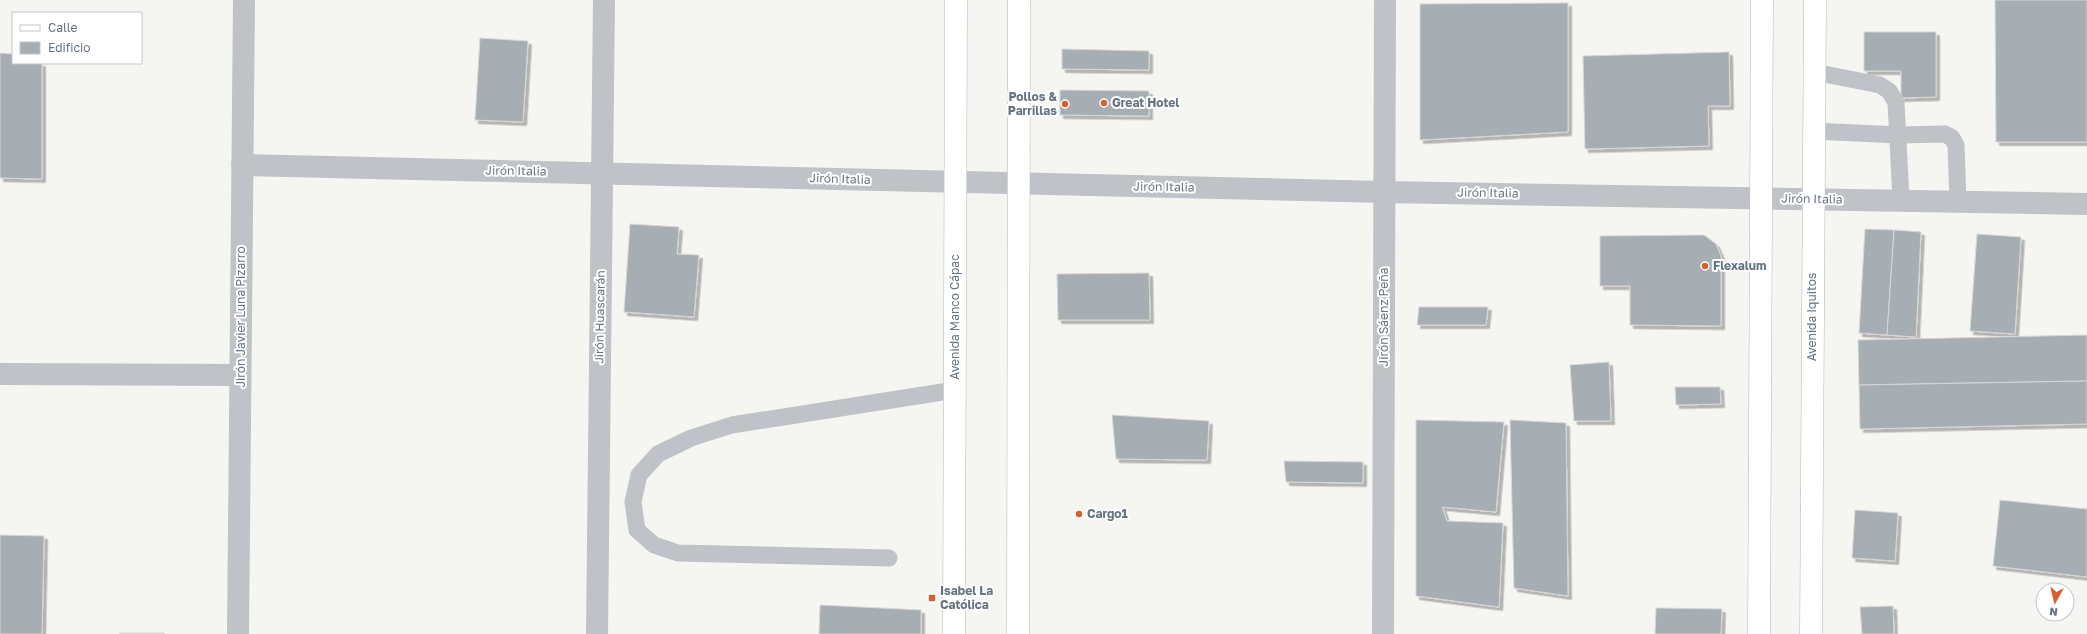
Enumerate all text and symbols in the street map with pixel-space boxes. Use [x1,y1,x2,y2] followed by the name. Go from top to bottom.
[12,12,142,64] legend
[48,20,78,35] text: Calle
[48,40,90,55] text: Edificio
[1008,89,1057,118] place label: Pollos & Parrillas
[1112,95,1179,110] place label: Great Hotel
[1099,98,1109,108] marker: Great Hotel
[1060,99,1070,109] marker: Pollos & Parrillas
[485,162,547,179] street label: Jirón Italia
[809,170,871,187] street label: Jirón Italia
[1133,178,1195,195] street label: Jirón Italia
[1457,184,1519,201] street label: Jirón Italia
[1781,190,1843,207] street label: Jirón Italia
[233,246,248,388] street label: Jirón Javier Luna Pizarro
[947,254,962,380] street label: Avenida Manco Cápac
[1713,258,1766,273] place label: Flexalum
[1700,261,1710,271] marker: Flexalum
[1376,268,1391,366] street label: Jirón Sáenz Peña
[591,270,608,364] street label: Jirón Huascarán
[1804,273,1819,361] street label: Avenida Iquitos
[1087,506,1128,521] place label: Cargo1
[1074,509,1084,519] marker: Cargo1
[2035,582,2075,622] north arrow
[940,583,993,612] place label: Isabel La Católica
[927,593,937,603] marker: Isabel La Católica
[2048,605,2059,619] text: N

